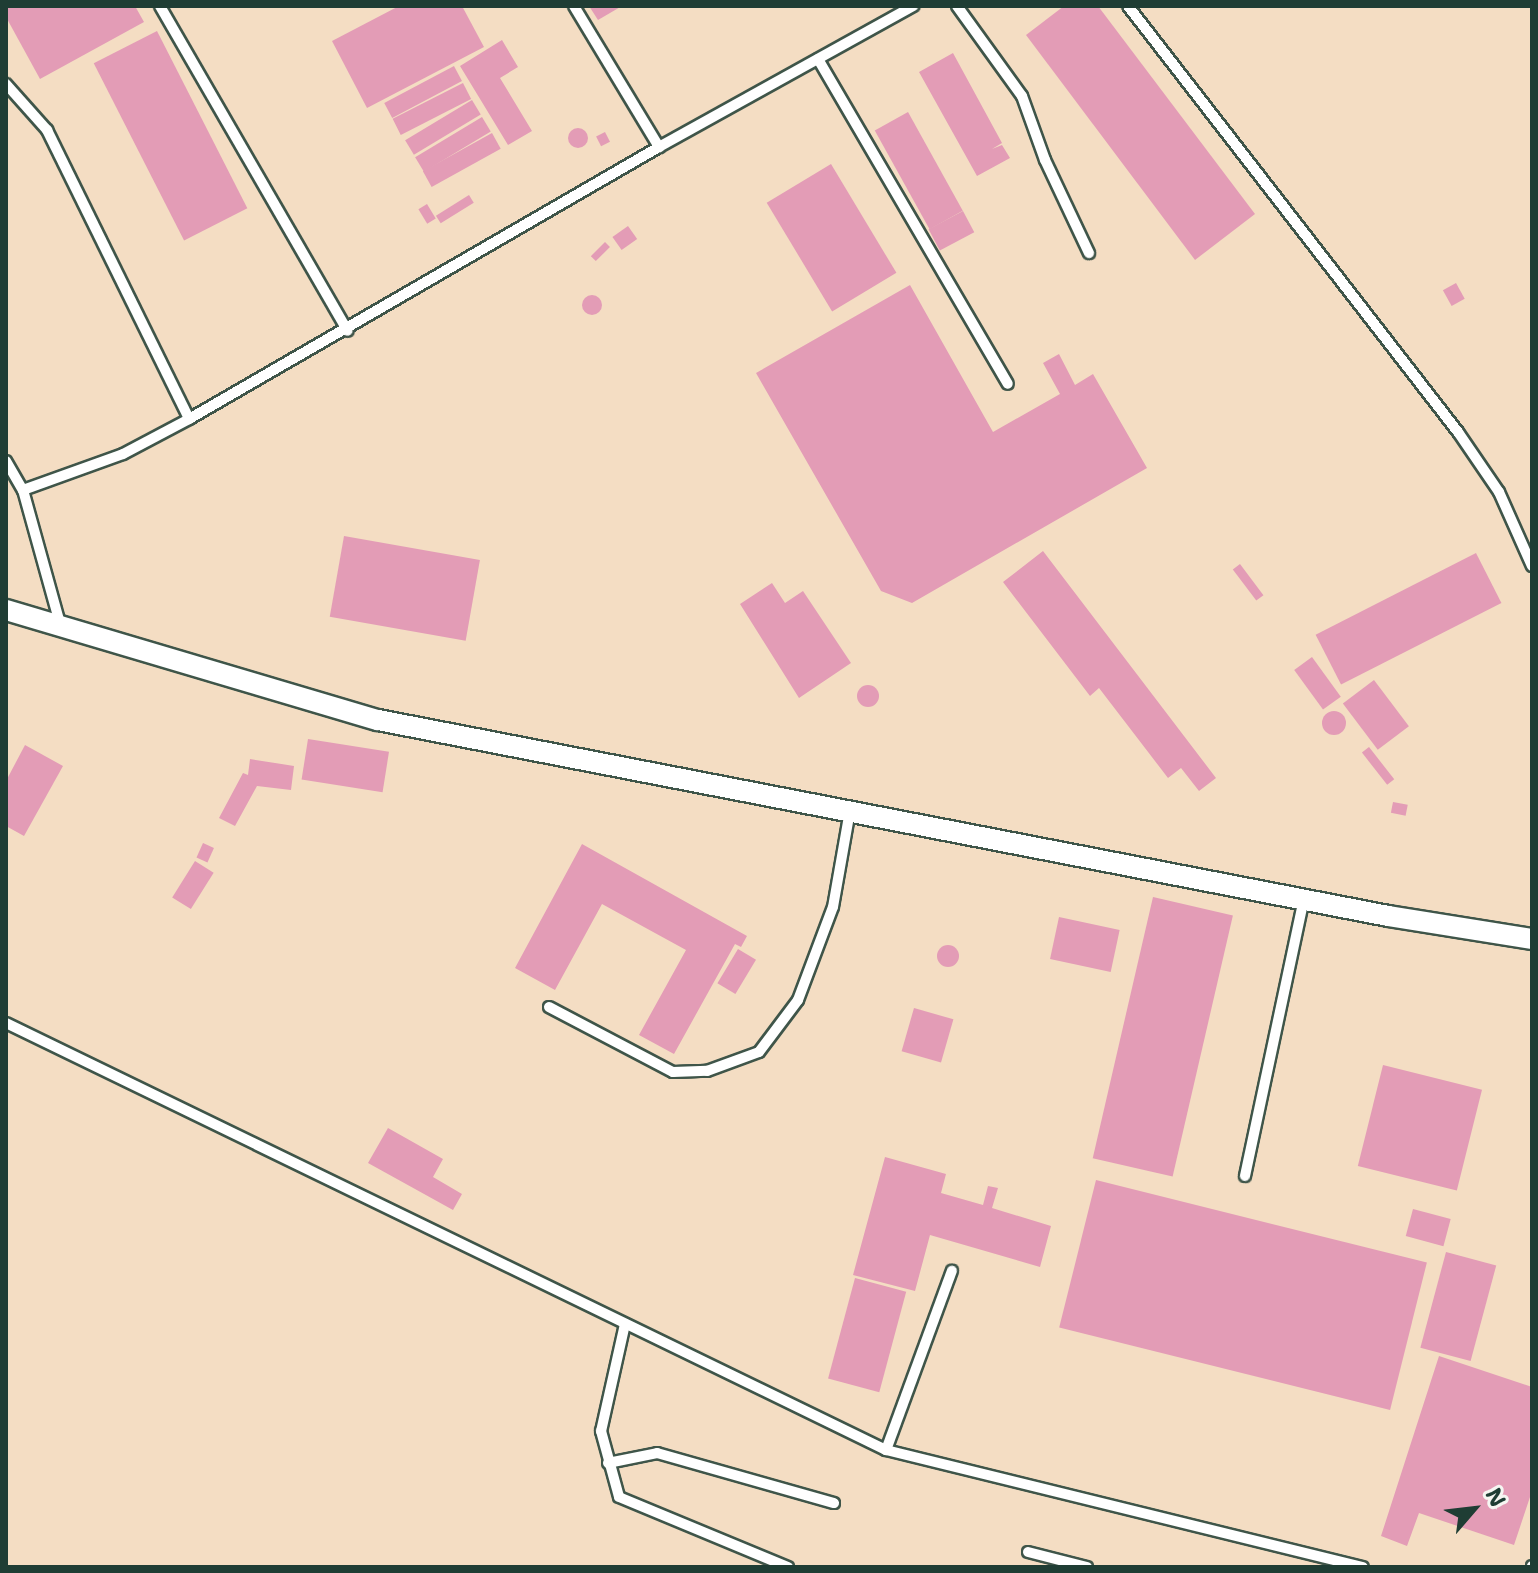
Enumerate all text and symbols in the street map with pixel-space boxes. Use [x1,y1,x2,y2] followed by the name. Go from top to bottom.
[1434,1469,1514,1549] north arrow
[1479,1483,1513,1512] text: N

